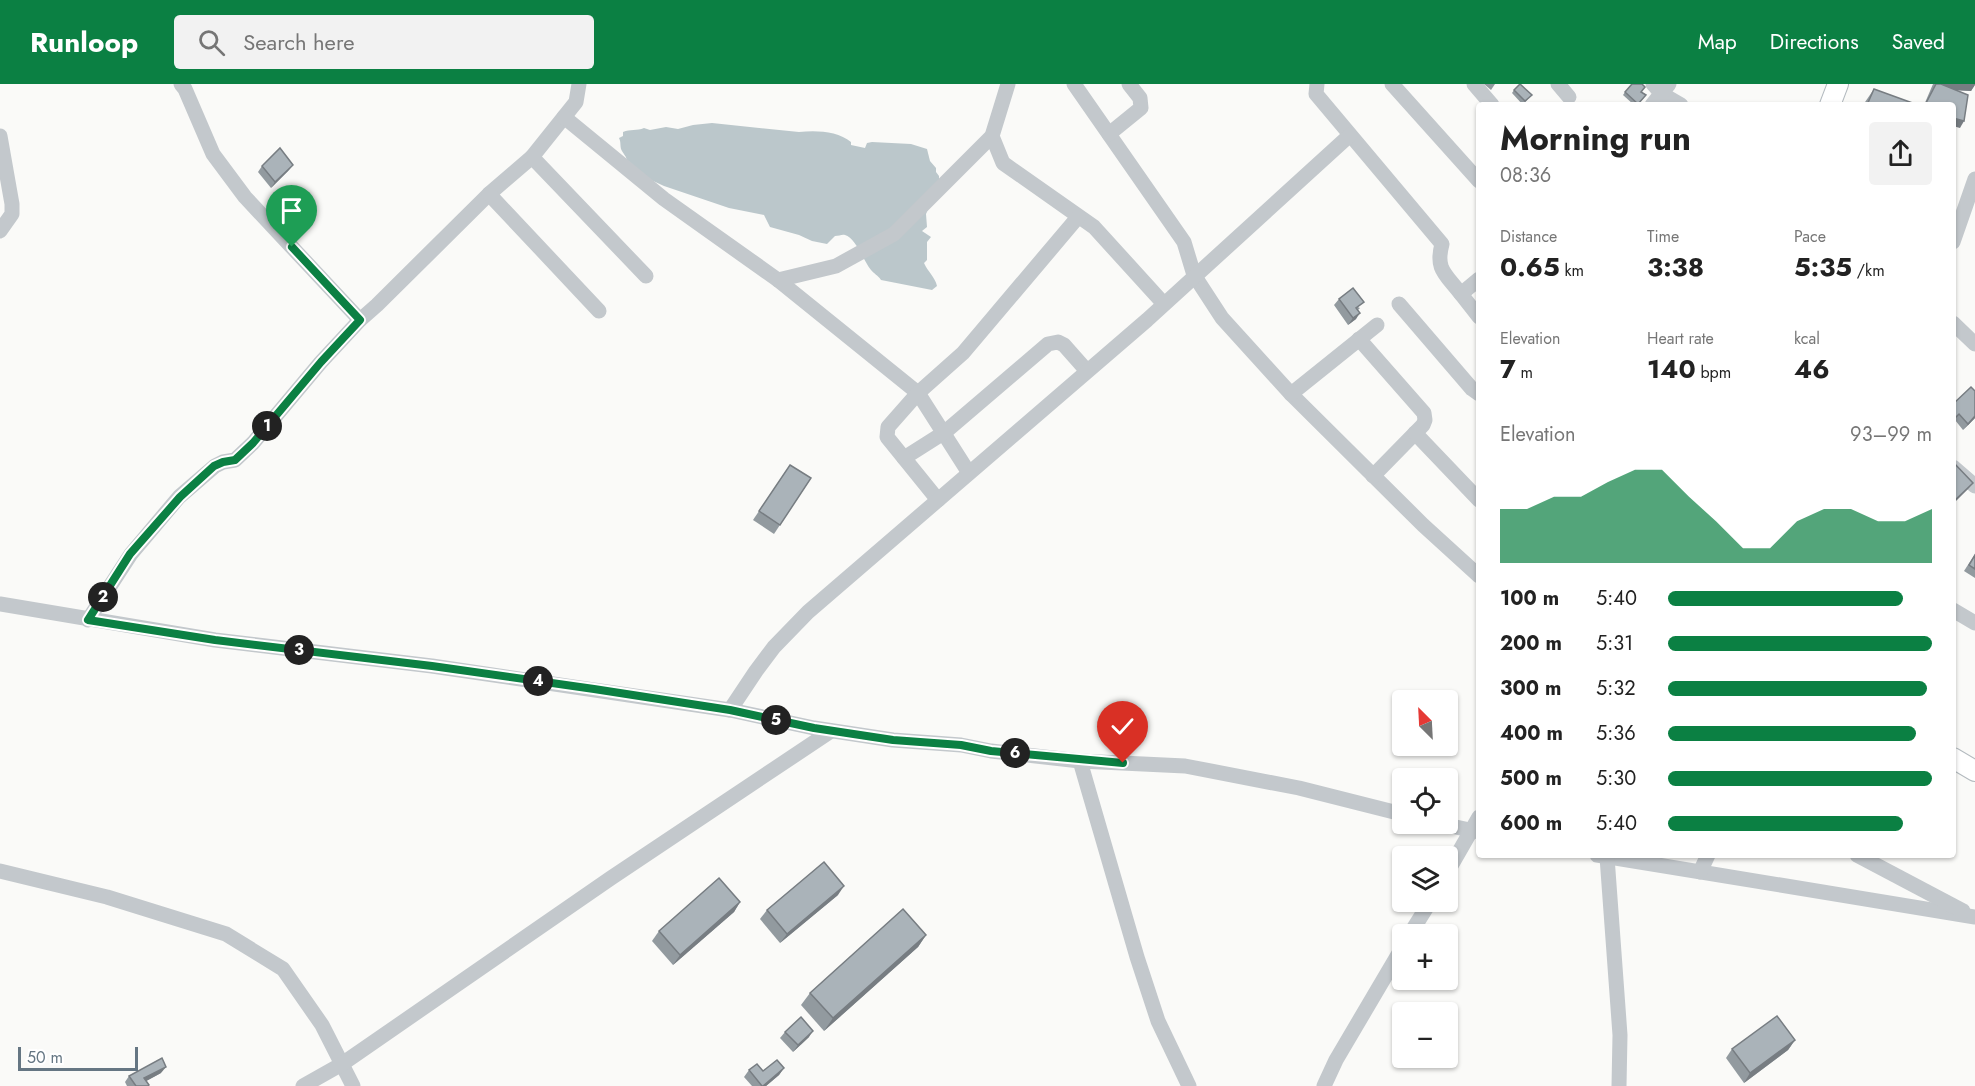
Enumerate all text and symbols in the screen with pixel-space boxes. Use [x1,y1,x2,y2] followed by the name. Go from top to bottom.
[174,15,594,69] search box
[30,22,138,63] text: Runloop
[195,26,228,59] icon: search
[243,26,354,58] text: Search here
[1698,27,1737,57] text: Map
[1770,27,1859,57] text: Directions
[1892,27,1945,57] text: Saved
[1500,115,1691,162] text: Morning run
[1869,122,1932,185] button: share
[1500,161,1551,190] text: 08:36
[266,185,317,247] pin
[275,194,308,227] icon: arrive
[1500,225,1557,248] text: Distance
[1647,225,1679,248] text: Time
[1794,225,1826,248] text: Pace
[1500,248,1560,286] text: 0.65
[1647,248,1704,286] text: 3:38
[1794,248,1852,286] text: 5:35
[1560,259,1584,282] text: km
[1852,259,1885,282] text: /km
[1500,327,1560,350] text: Elevation
[1647,327,1714,350] text: Heart rate
[1794,327,1820,350] text: kcal
[1500,350,1516,388] text: 7
[1647,350,1696,388] text: 140
[1794,350,1830,388] text: 46
[1516,361,1533,384] text: m
[1696,361,1731,384] text: bpm
[252,411,282,441] pin: 1
[263,414,271,437] text: 1
[1500,420,1575,449] text: Elevation
[1850,420,1932,449] text: 93–99 m
[88,582,118,612] pin: 2
[1500,584,1559,613] text: 100 m
[1596,584,1637,613] text: 5:40
[98,585,108,608] text: 2
[1500,629,1562,658] text: 200 m
[1596,629,1633,658] text: 5:31
[284,635,314,665] pin: 3
[294,638,304,661] text: 3
[523,666,553,696] pin: 4
[532,669,544,692] text: 4
[1500,674,1561,703] text: 300 m
[1596,674,1636,703] text: 5:32
[1392,690,1458,756] north arrow
[1392,690,1458,1068] map controls
[1097,701,1148,763] pin
[761,705,791,735] pin: 5
[771,708,781,731] text: 5
[1106,710,1139,743] icon: check
[1500,719,1563,748] text: 400 m
[1596,719,1636,748] text: 5:36
[1000,738,1030,768] pin: 6
[1010,741,1020,764] text: 6
[1500,764,1562,793] text: 500 m
[1596,764,1636,793] text: 5:30
[1392,768,1458,834] button: locate
[1500,809,1562,838] text: 600 m
[1596,809,1637,838] text: 5:40
[1392,846,1458,912] button: layers
[1392,924,1458,990] button: +
[1392,1002,1458,1068] button: −
[18,1044,138,1072] scale bar
[27,1046,63,1069] text: 50 m

